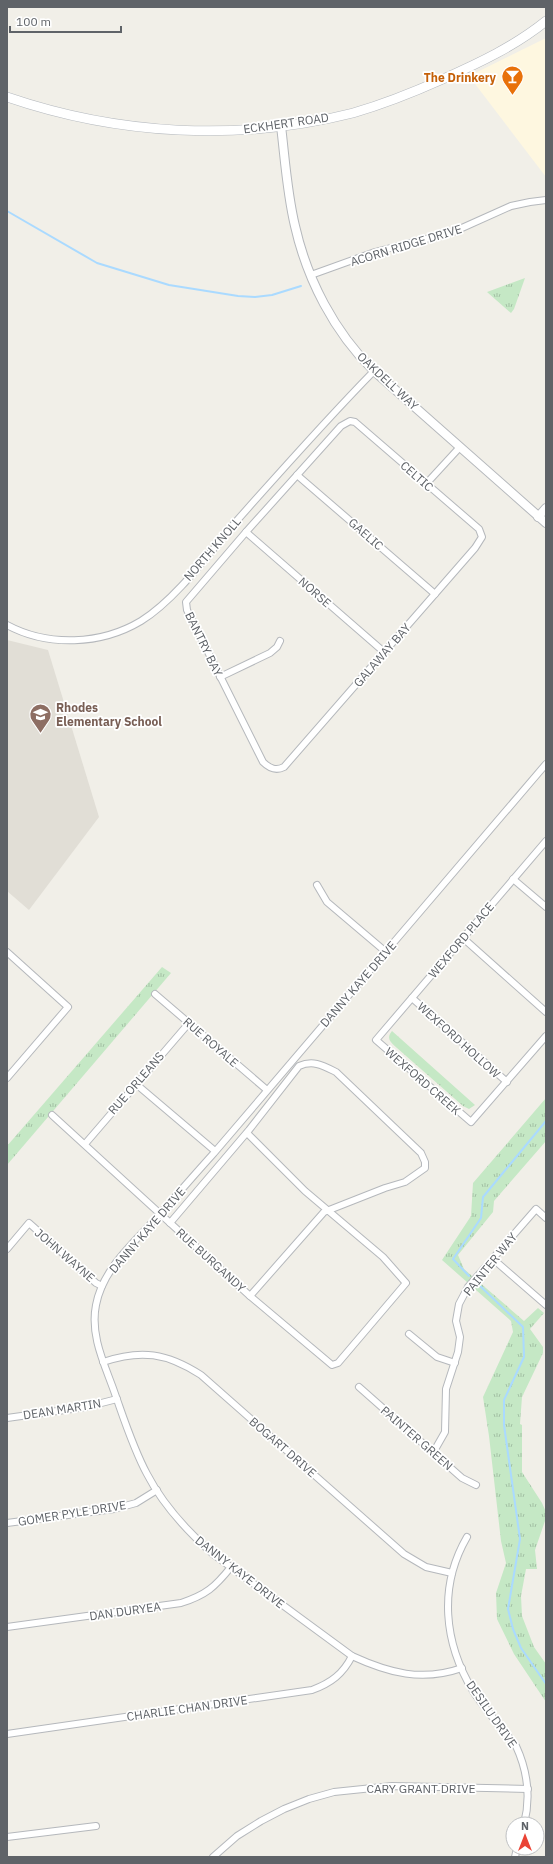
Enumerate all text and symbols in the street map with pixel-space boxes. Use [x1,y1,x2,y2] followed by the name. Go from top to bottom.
[10,8,121,34] scale bar
[16,14,51,29] text: 100 m
[499,64,525,97] bar icon: The Drinkery
[424,70,497,85] place label: The Drinkery
[242,110,330,136] street label: ECKHERT ROAD
[348,221,464,269] street label: ACORN RIDGE DRIVE
[354,349,422,413] street label: OAKDELL WAY
[397,458,437,495] street label: CELTIC
[180,514,244,584] street label: NORTH KNOLL
[345,515,387,554] street label: GAELIC
[295,574,335,610] street label: NORSE
[182,609,226,679] street label: BANTRY BAY
[350,620,414,690] street label: GALAWAY BAY
[56,700,162,729] place label: Rhodes Elementary School
[27,701,53,734] school or university icon: Rhodes Elementary School
[425,899,497,981] street label: WEXFORD PLACE
[317,938,399,1030] street label: DANNY KAYE DRIVE
[414,999,504,1081] street label: WEXFORD HOLLOW
[180,1014,242,1070] street label: RUE ROYALE
[382,1044,464,1118] street label: WEXFORD CREEK
[105,1049,167,1117] street label: RUE ORLEANS
[106,1184,188,1276] street label: DANNY KAYE DRIVE
[32,1225,98,1285] street label: JOHN WAYNE
[173,1225,249,1295] street label: RUE BURGANDY
[460,1229,520,1299] street label: PAINTER WAY
[22,1395,102,1423] street label: DEAN MARTIN
[378,1403,456,1473] street label: PAINTER GREEN
[246,1414,320,1480] street label: BOGART DRIVE
[17,1497,127,1529] street label: GOMER PYLE DRIVE
[192,1533,288,1611] street label: DANNY KAYE DRIVE
[88,1599,162,1623] street label: DAN DURYEA
[463,1678,521,1750] street label: DESILU DRIVE
[126,1692,248,1724] street label: CHARLIE CHAN DRIVE
[366,1781,476,1796] street label: CARY GRANT DRIVE
[505,1816,545,1856] north arrow
[521,1819,529,1833] text: N

